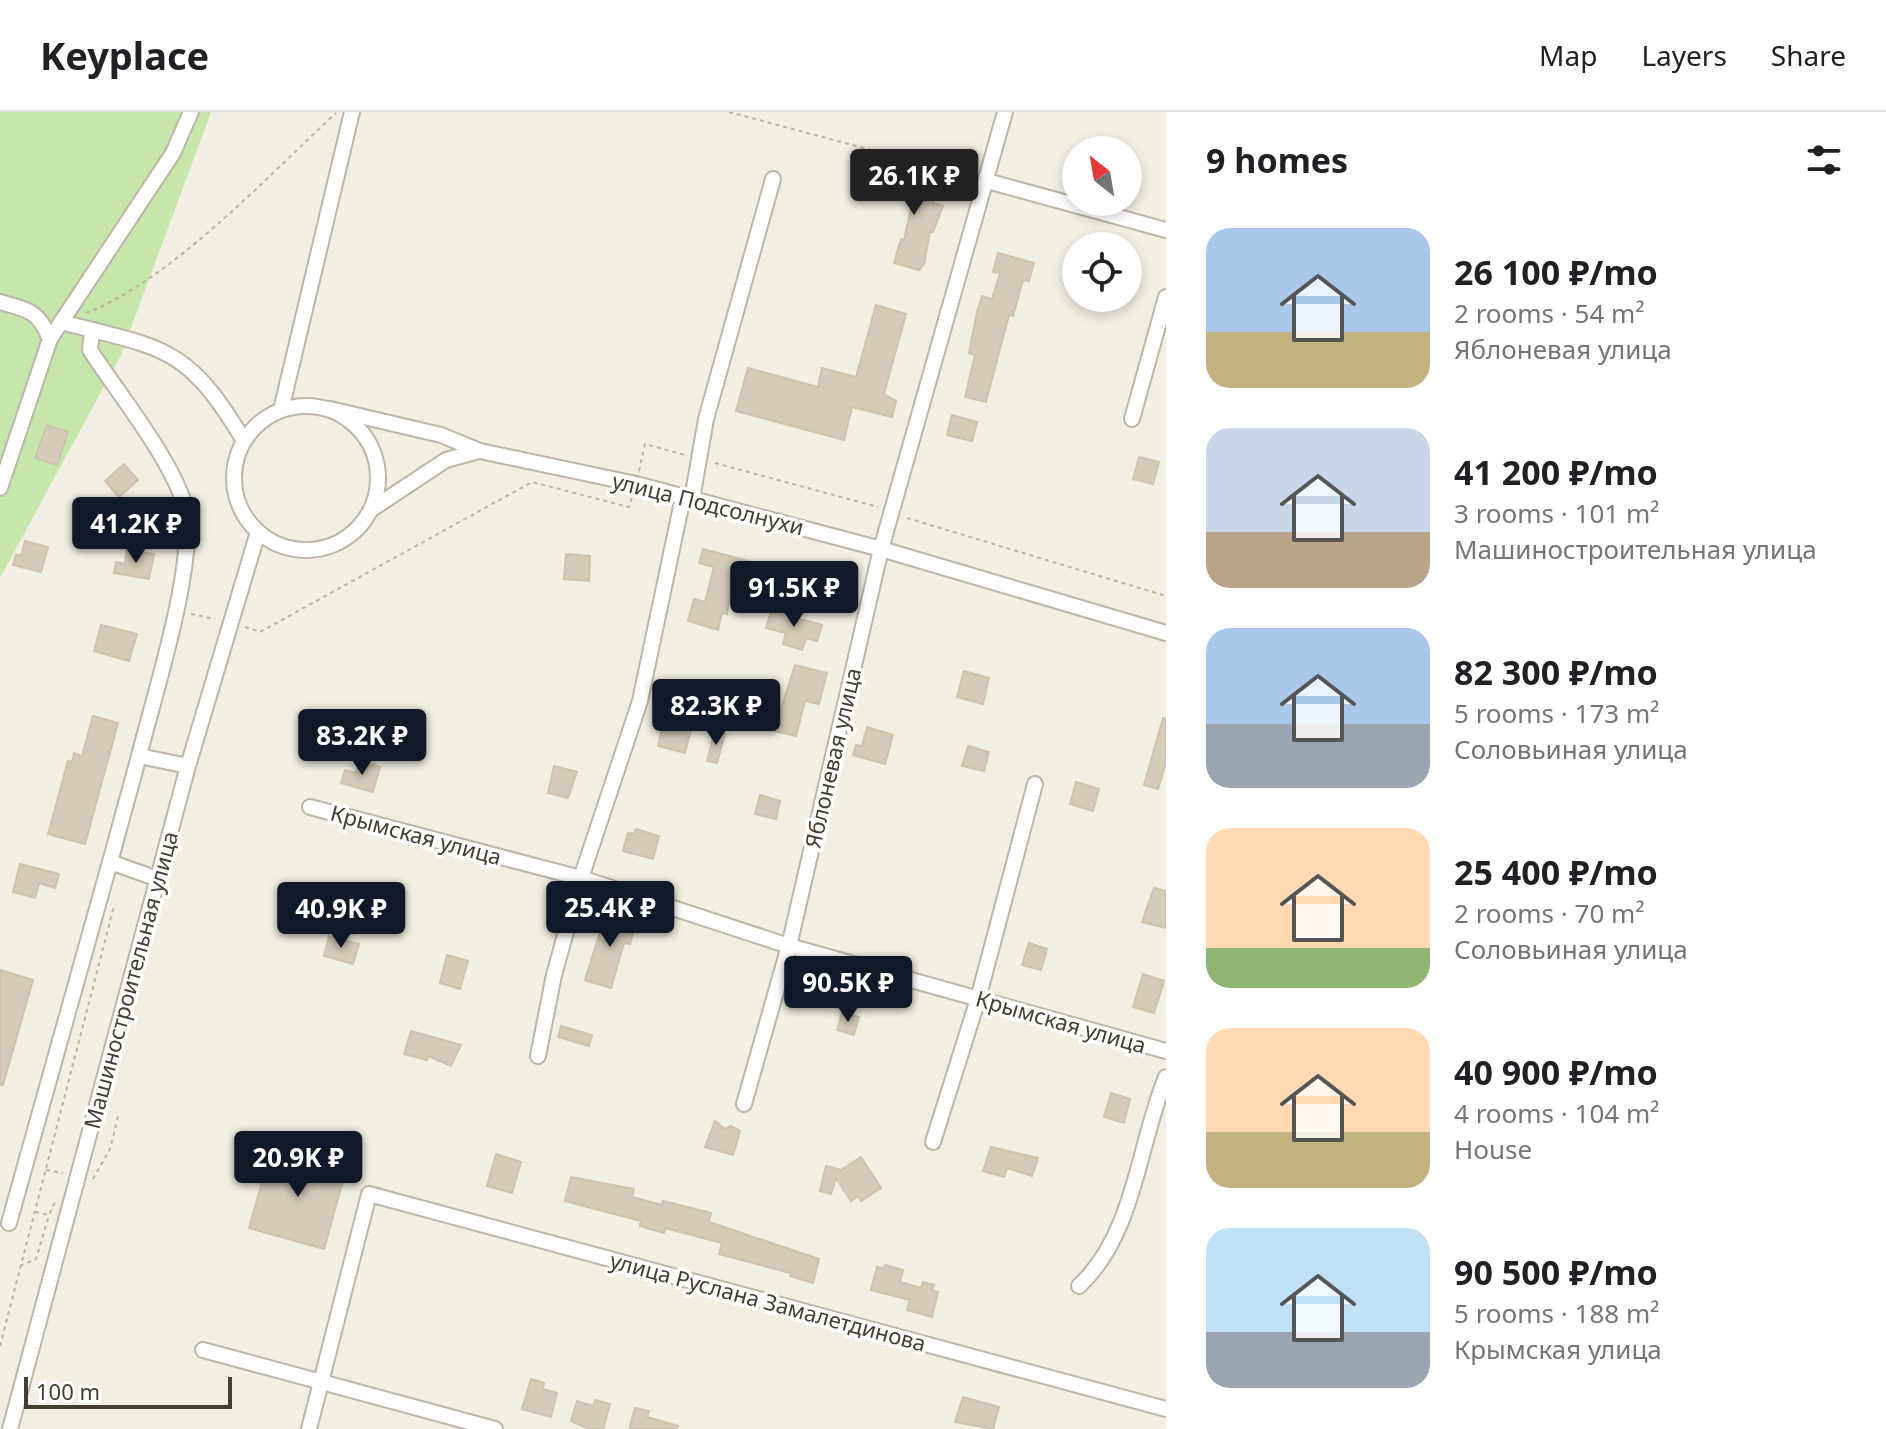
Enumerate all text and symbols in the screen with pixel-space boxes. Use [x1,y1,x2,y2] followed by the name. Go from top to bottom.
[40,29,209,81] text: Keyplace
[1539,36,1597,74] text: Map
[1641,36,1727,74] text: Layers
[1771,36,1846,74] text: Share
[1062,136,1142,216] north arrow
[1062,136,1142,312] map controls
[1206,137,1348,183] text: 9 homes
[1802,138,1846,182] icon: filters
[840,149,988,217] pin: 26.1K ₽
[868,157,960,193] text: 26.1K ₽
[1062,232,1142,312] button: locate
[1454,249,1658,295] text: 26 100 ₽/mo
[1270,260,1366,356] icon: home
[1454,295,1644,331] text: 2 rooms · 54 m²
[1454,331,1672,367] text: Яблоневая улица
[1454,449,1658,495] text: 41 200 ₽/mo
[1270,460,1366,556] icon: home
[609,465,807,541] street label: улица Подсолнухи
[1454,495,1659,531] text: 3 rooms · 101 m²
[62,497,210,565] pin: 41.2K ₽
[90,505,182,541] text: 41.2K ₽
[1454,531,1817,567] text: Машиностроительная улица
[720,561,868,629] pin: 91.5K ₽
[748,569,840,605] text: 91.5K ₽
[1454,649,1658,695] text: 82 300 ₽/mo
[1270,660,1366,756] icon: home
[797,665,867,851] street label: Яблоневая улица
[642,679,790,747] pin: 82.3K ₽
[670,687,762,723] text: 82.3K ₽
[1454,695,1659,731] text: 5 rooms · 173 m²
[288,709,436,777] pin: 83.2K ₽
[316,717,408,753] text: 83.2K ₽
[1454,731,1688,767] text: Соловьиная улица
[327,797,505,871] street label: Крымская улица
[76,828,184,1132] street label: Машиностроительная улица
[1454,849,1658,895] text: 25 400 ₽/mo
[1270,860,1366,956] icon: home
[536,881,684,949] pin: 25.4K ₽
[267,882,415,950] pin: 40.9K ₽
[564,889,656,925] text: 25.4K ₽
[295,890,387,926] text: 40.9K ₽
[1454,895,1644,931] text: 2 rooms · 70 m²
[1454,931,1688,967] text: Соловьиная улица
[774,956,922,1024] pin: 90.5K ₽
[802,964,894,1000] text: 90.5K ₽
[973,982,1150,1060] street label: Крымская улица
[1454,1049,1658,1095] text: 40 900 ₽/mo
[1270,1060,1366,1156] icon: home
[1454,1095,1659,1131] text: 4 rooms · 104 m²
[224,1131,372,1199] pin: 20.9K ₽
[1454,1131,1532,1167] text: House
[252,1139,344,1175] text: 20.9K ₽
[607,1244,930,1358] street label: улица Руслана Замалетдинова
[1454,1249,1658,1295] text: 90 500 ₽/mo
[1270,1260,1366,1356] icon: home
[1454,1295,1659,1331] text: 5 rooms · 188 m²
[1454,1331,1662,1367] text: Крымская улица
[24,1373,232,1409] scale bar
[36,1376,100,1406] text: 100 m

